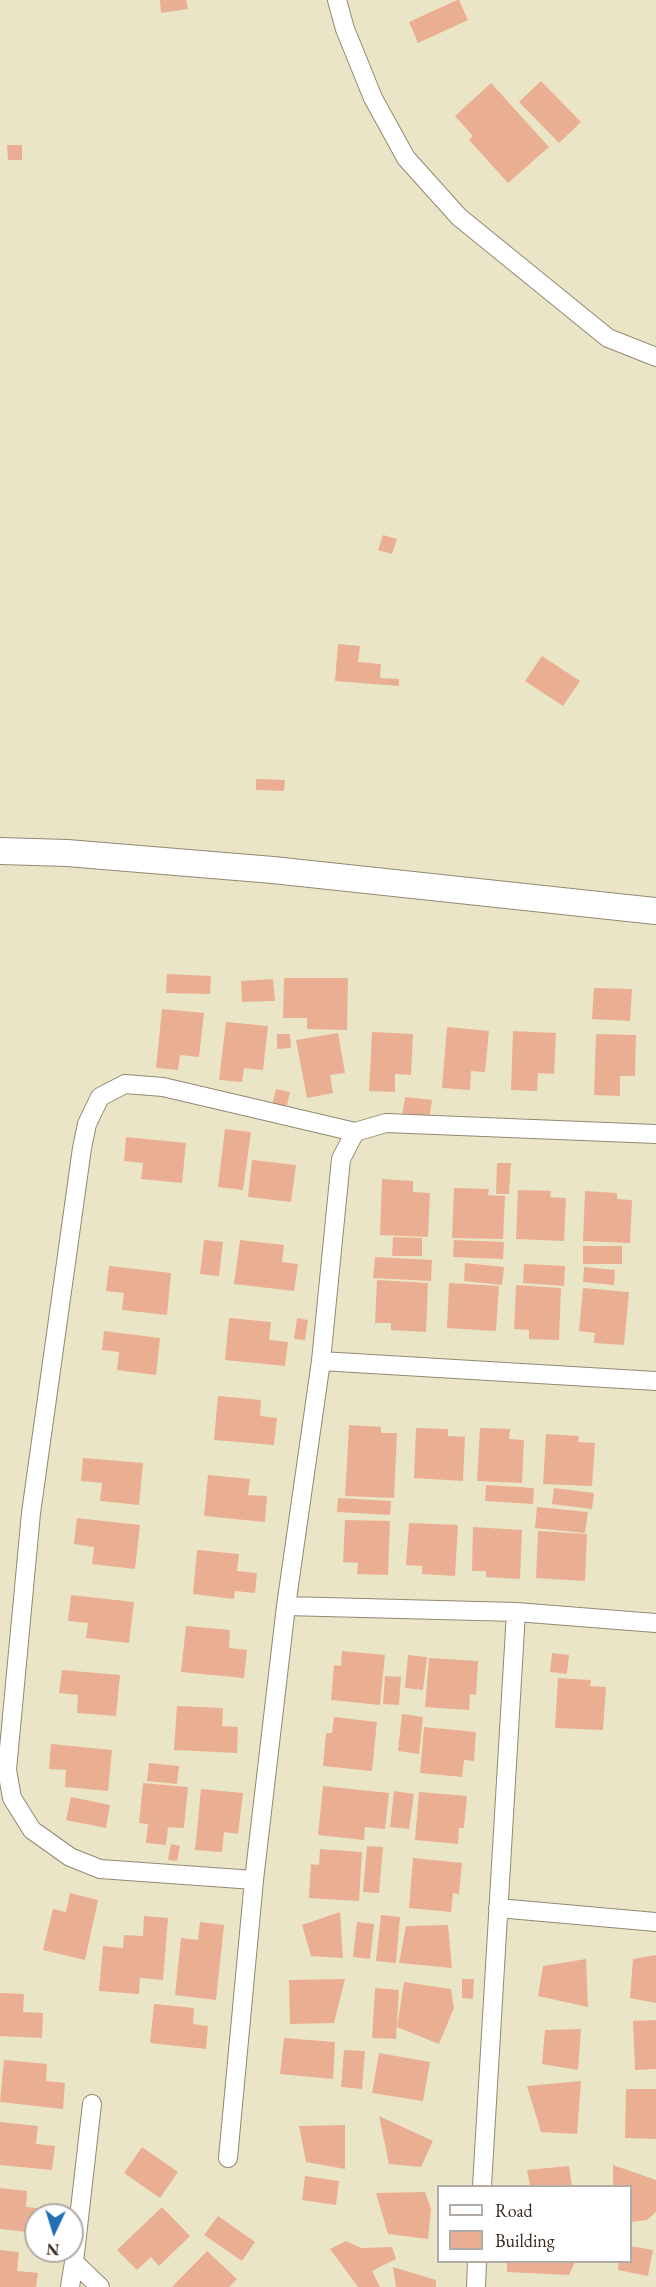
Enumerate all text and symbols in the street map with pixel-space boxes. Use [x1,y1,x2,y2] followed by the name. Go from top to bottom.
[437,2185,632,2263] legend
[495,2199,533,2222] text: Road
[24,2203,84,2263] north arrow
[495,2229,555,2252] text: Building
[46,2239,60,2260] text: N

